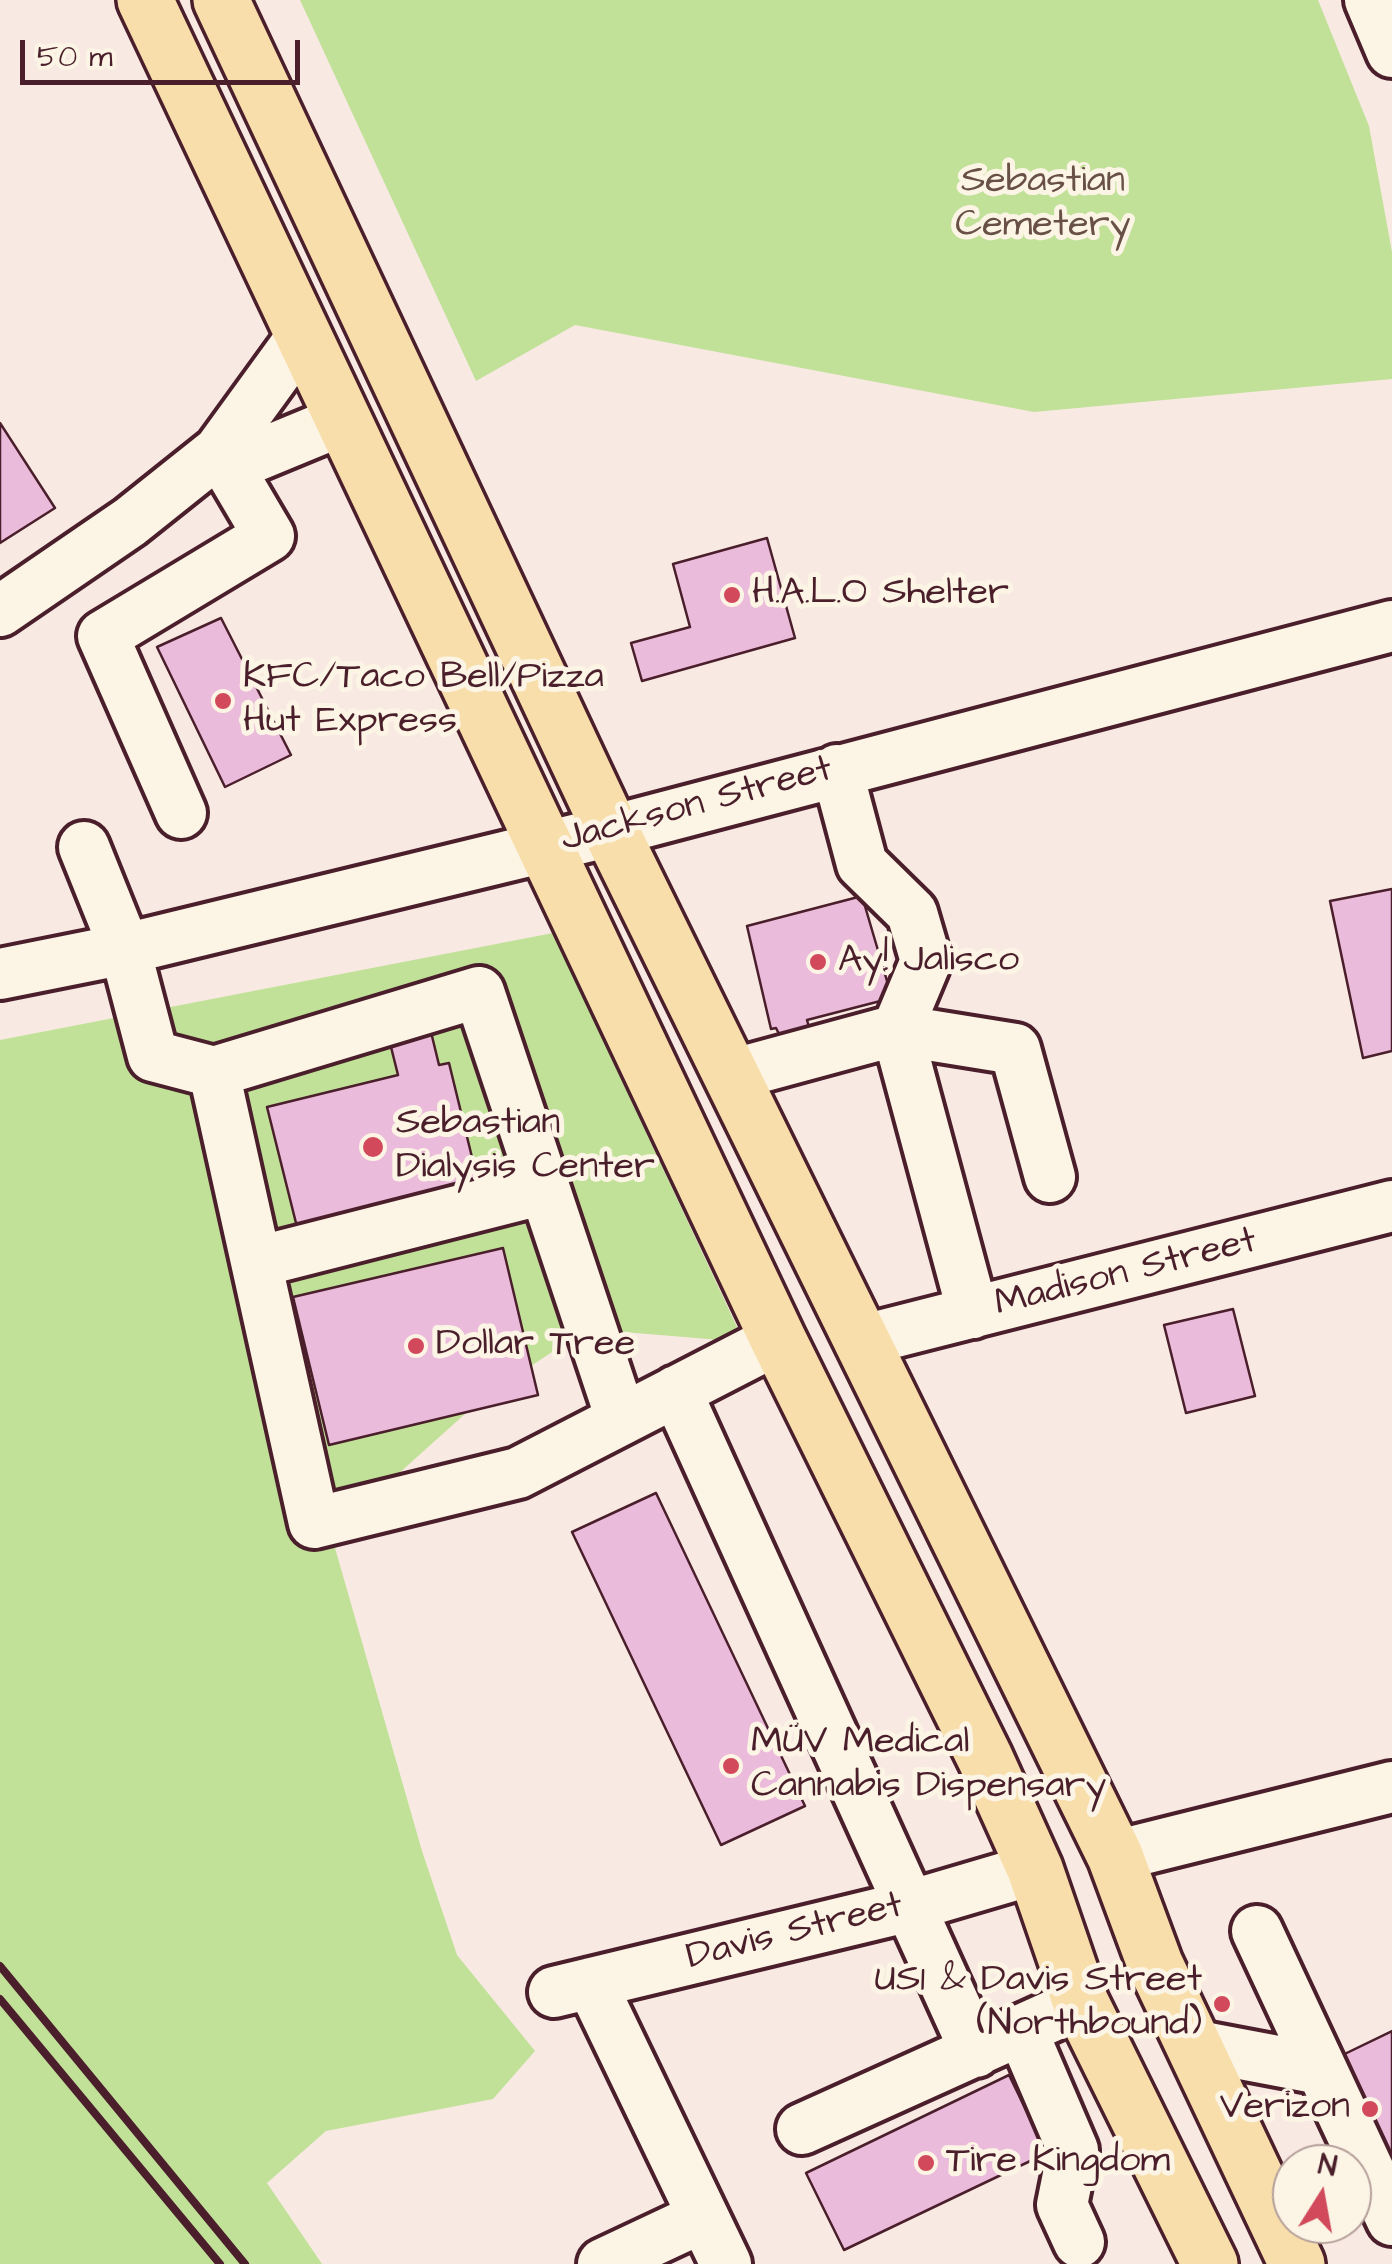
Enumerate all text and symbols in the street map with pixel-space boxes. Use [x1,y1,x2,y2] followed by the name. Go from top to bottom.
[25,20,305,82] scale bar
[37,36,113,78] text: 50 m
[955,160,1131,250] park label: Sebastian Cemetery
[752,572,1009,618] place label: H.A.L.O Shelter
[721,584,743,606] marker: H.A.L.O Shelter
[243,656,604,746] place label: KFC/Taco Bell/Pizza Hut Express
[212,690,234,712] marker: KFC/Taco Bell/Pizza Hut Express
[556,748,838,864] street label: Jackson Street
[838,939,1019,985] place label: Ay! Jalisco
[807,951,829,973] marker: Ay! Jalisco
[396,1102,655,1192] place label: Sebastian Dialysis Center
[360,1134,386,1160] marker: Sebastian Dialysis Center
[991,1219,1261,1329] street label: Madison Street
[436,1323,635,1369] place label: Dollar Tree
[405,1335,427,1357] marker: Dollar Tree
[751,1721,1106,1810] place label: MÜV Medical Cannabis Dispensary
[720,1755,742,1777] marker: MÜV Medical Cannabis Dispensary
[682,1884,908,1982] street label: Davis Street
[875,1959,1202,2048] place label: US1 & Davis Street (Northbound)
[1211,1993,1233,2015] marker: US1 & Davis Street (Northbound)
[1220,2086,1350,2132] place label: Verizon
[1359,2098,1381,2120] marker: Verizon
[946,2140,1170,2186] place label: Tire Kingdom
[1272,2144,1372,2244] north arrow
[1315,2145,1340,2187] text: N
[915,2152,937,2174] marker: Tire Kingdom

